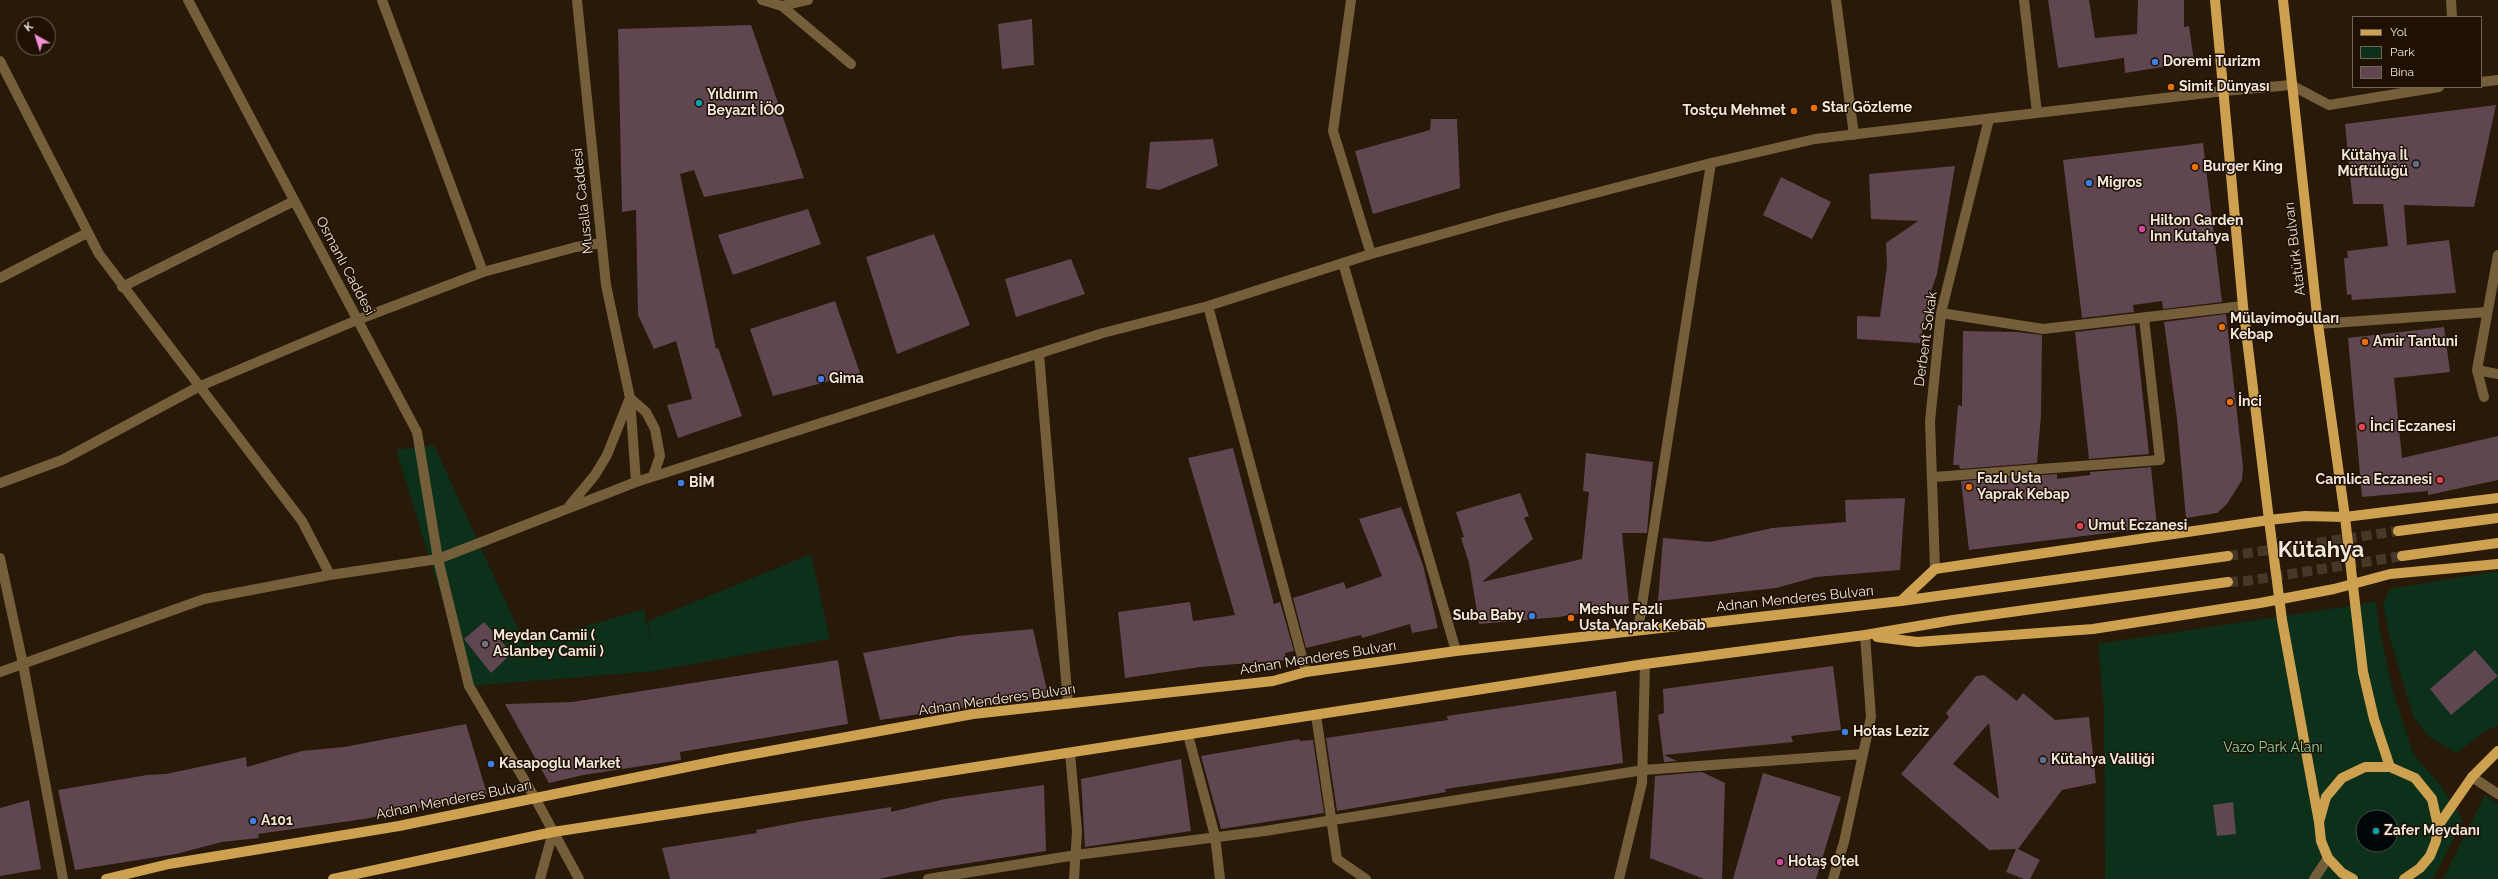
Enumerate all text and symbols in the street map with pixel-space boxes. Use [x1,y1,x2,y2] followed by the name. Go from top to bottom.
[16,16,56,56] north arrow
[2352,16,2482,88] legend
[22,20,36,34] text: K
[2390,25,2407,39] text: Yol
[2390,45,2415,59] text: Park
[2163,54,2261,70] place label: Doremi Turizm
[2150,57,2160,67] marker: Doremi Turizm
[2390,65,2414,79] text: Bina
[2179,79,2270,95] place label: Simit Dünyası
[2166,82,2176,92] marker: Simit Dünyası
[707,87,785,120] place label: Yıldırım Beyazıt İÖO
[694,98,704,108] marker: Yıldırım Beyazıt İÖO
[1822,100,1912,116] place label: Star Gözleme
[1683,103,1786,119] place label: Tostçu Mehmet
[1809,103,1819,113] marker: Star Gözleme
[1789,106,1799,116] marker: Tostçu Mehmet
[569,147,597,255] street label: Musalla Caddesi
[2337,148,2408,180] place label: Kütahya İl Müftülüğü
[2203,159,2283,175] place label: Burger King
[2411,159,2421,169] marker: Kütahya İl Müftülüğü
[2190,162,2200,172] marker: Burger King
[2097,175,2142,191] place label: Migros
[2084,178,2094,188] marker: Migros
[2281,201,2309,297] street label: Atatürk Bulvarı
[2150,213,2243,246] place label: Hilton Garden Inn Kutahya
[312,214,378,318] street label: Osmanlı Caddesi
[2137,224,2147,234] marker: Hilton Garden Inn Kutahya
[1911,290,1941,388] street label: Derbent Sokak
[2230,311,2339,344] place label: Mülayimoğulları Kebap
[2217,322,2227,332] marker: Mülayimoğulları Kebap
[2373,334,2458,350] place label: Amir Tantuni
[2360,337,2370,347] marker: Amir Tantuni
[829,371,864,387] place label: Gima
[816,374,826,384] marker: Gima
[2238,394,2262,410] place label: İnci
[2225,397,2235,407] marker: İnci
[2370,419,2456,435] place label: İnci Eczanesi
[2357,422,2367,432] marker: İnci Eczanesi
[1977,471,2070,504] place label: Fazlı Usta Yaprak Kebap
[2316,472,2432,488] place label: Camlica Eczanesi
[689,475,715,491] place label: BİM
[2435,475,2445,485] marker: Camlica Eczanesi
[676,478,686,488] marker: BİM
[1964,482,1974,492] marker: Fazlı Usta Yaprak Kebap
[2088,518,2187,534] place label: Umut Eczanesi
[2075,521,2085,531] marker: Umut Eczanesi
[2278,537,2364,563] district label: Kütahya
[1715,582,1875,616] street label: Adnan Menderes Bulvarı
[1579,602,1706,634] place label: Meshur Fazli Usta Yaprak Kebab
[1453,608,1524,624] place label: Suba Baby
[1527,611,1537,621] marker: Suba Baby
[1566,613,1576,623] marker: Meshur Fazli Usta Yaprak Kebab
[493,628,604,660] place label: Meydan Camii ( Aslanbey Camii )
[1239,637,1397,679] street label: Adnan Menderes Bulvarı
[480,639,490,649] marker: Meydan Camii ( Aslanbey Camii )
[917,681,1077,719] street label: Adnan Menderes Bulvarı
[1853,724,1929,740] place label: Hotas Leziz
[1840,727,1850,737] marker: Hotas Leziz
[2223,740,2323,756] park label: Vazo Park Alanı
[2051,752,2155,768] place label: Kütahya Valiliği
[2038,755,2048,765] marker: Kütahya Valiliği
[499,756,621,772] place label: Kasapoglu Market
[486,759,496,769] marker: Kasapoglu Market
[375,777,533,823] street label: Adnan Menderes Bulvarı
[261,813,293,829] place label: A101
[248,816,258,826] marker: A101
[2384,823,2480,839] place label: Zafer Meydanı
[2371,826,2381,836] marker: Zafer Meydanı
[1788,854,1859,870] place label: Hotaş Otel
[1775,857,1785,867] marker: Hotaş Otel

